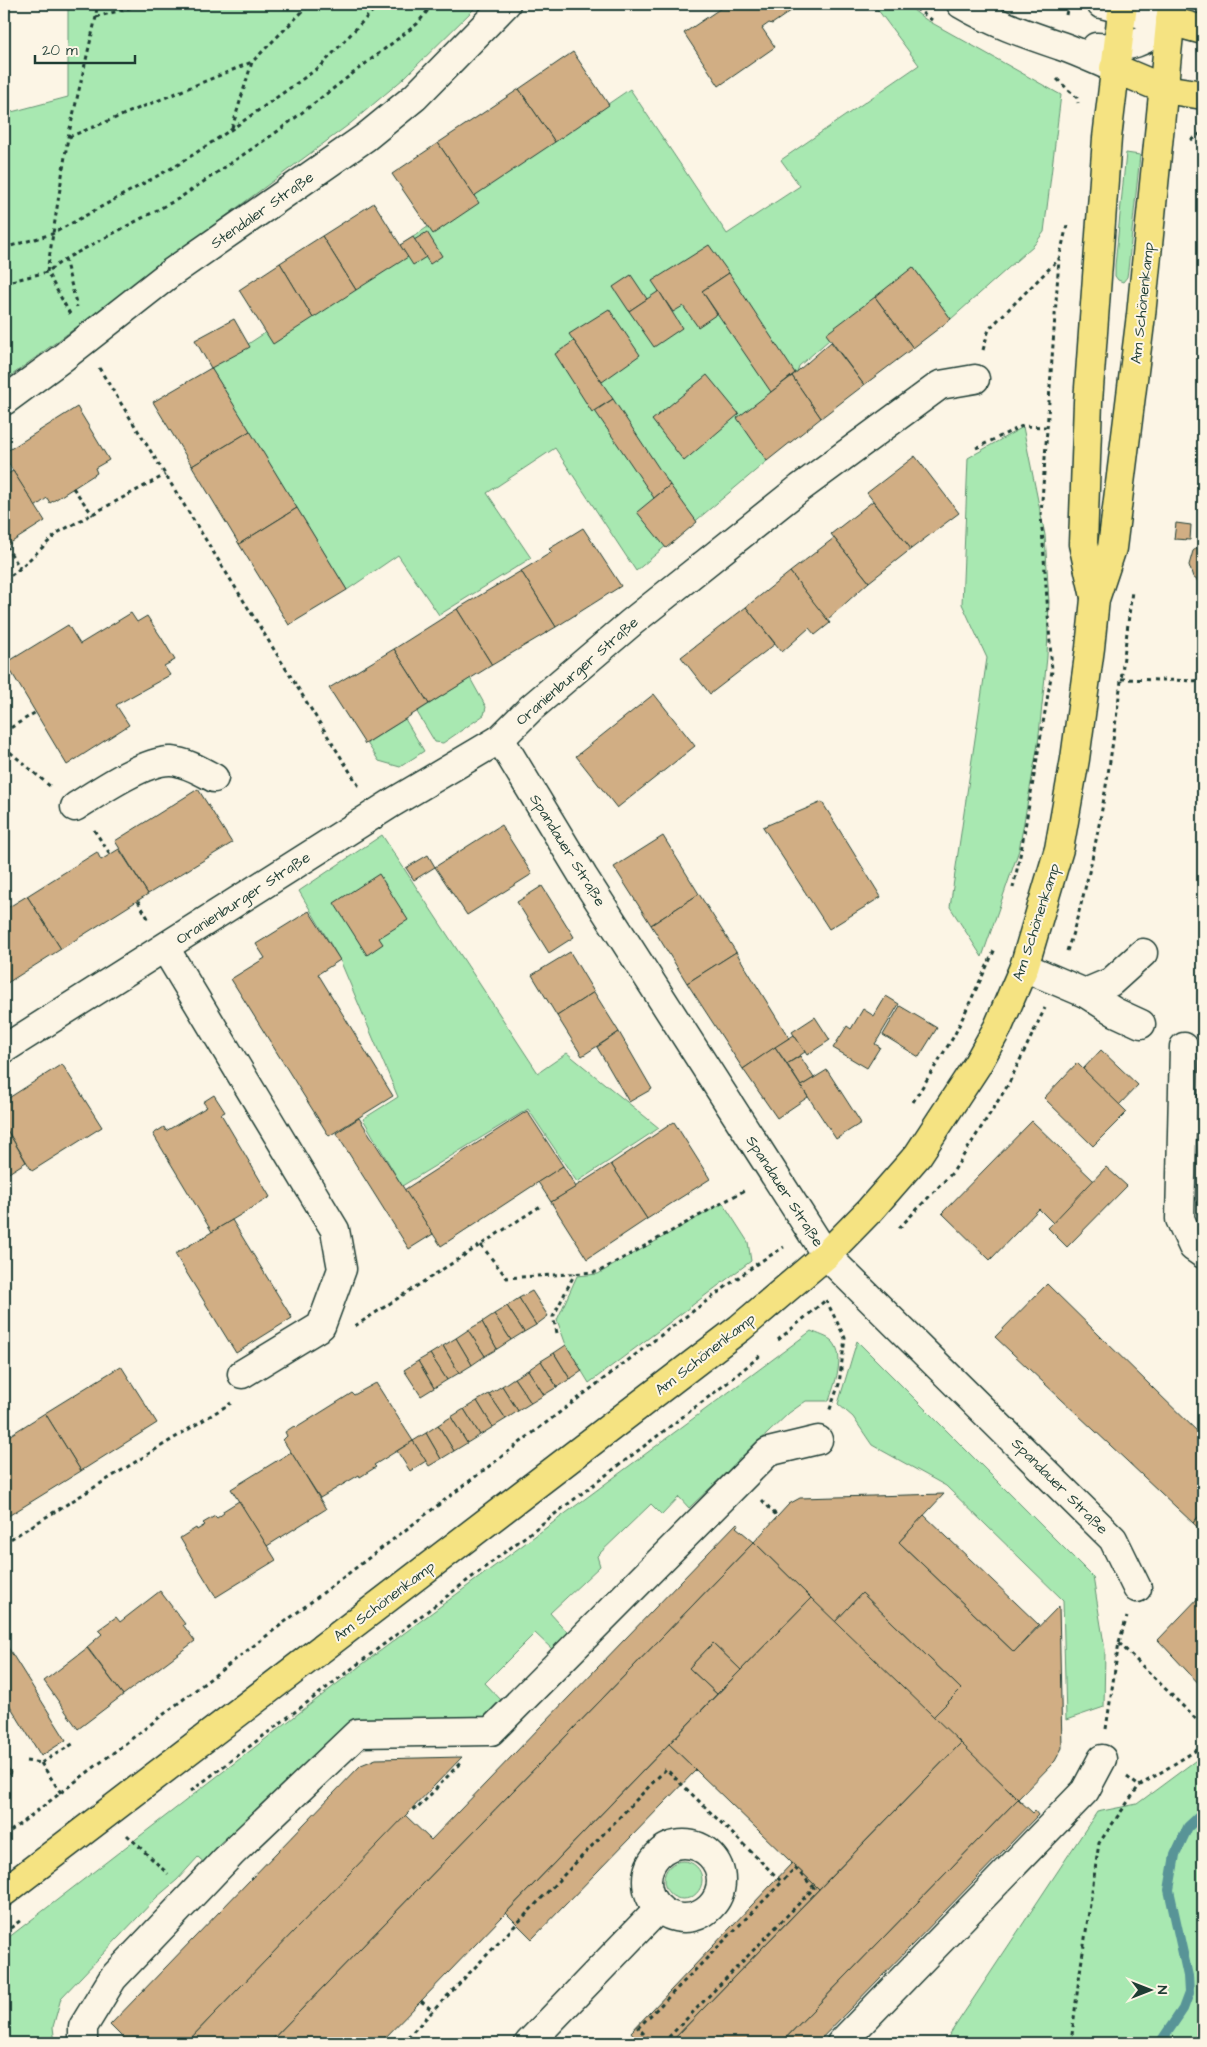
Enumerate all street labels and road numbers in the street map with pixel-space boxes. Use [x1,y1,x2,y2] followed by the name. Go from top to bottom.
[206,167,318,254] street label: Stendaler Straße
[1126,241,1159,365] street label: Am Schönenkamp
[512,612,644,731] street label: Oranienburger Straße
[525,790,611,910] street label: Spandauer Straße
[172,847,315,951] street label: Oranienburger Straße
[1008,861,1065,984] street label: Am Schönenkamp
[741,1132,828,1251] street label: Spandauer Straße
[651,1308,760,1400] street label: Am Schönenkamp
[1007,1433,1113,1539] street label: Spandauer Straße
[329,1556,439,1647] street label: Am Schönenkamp

